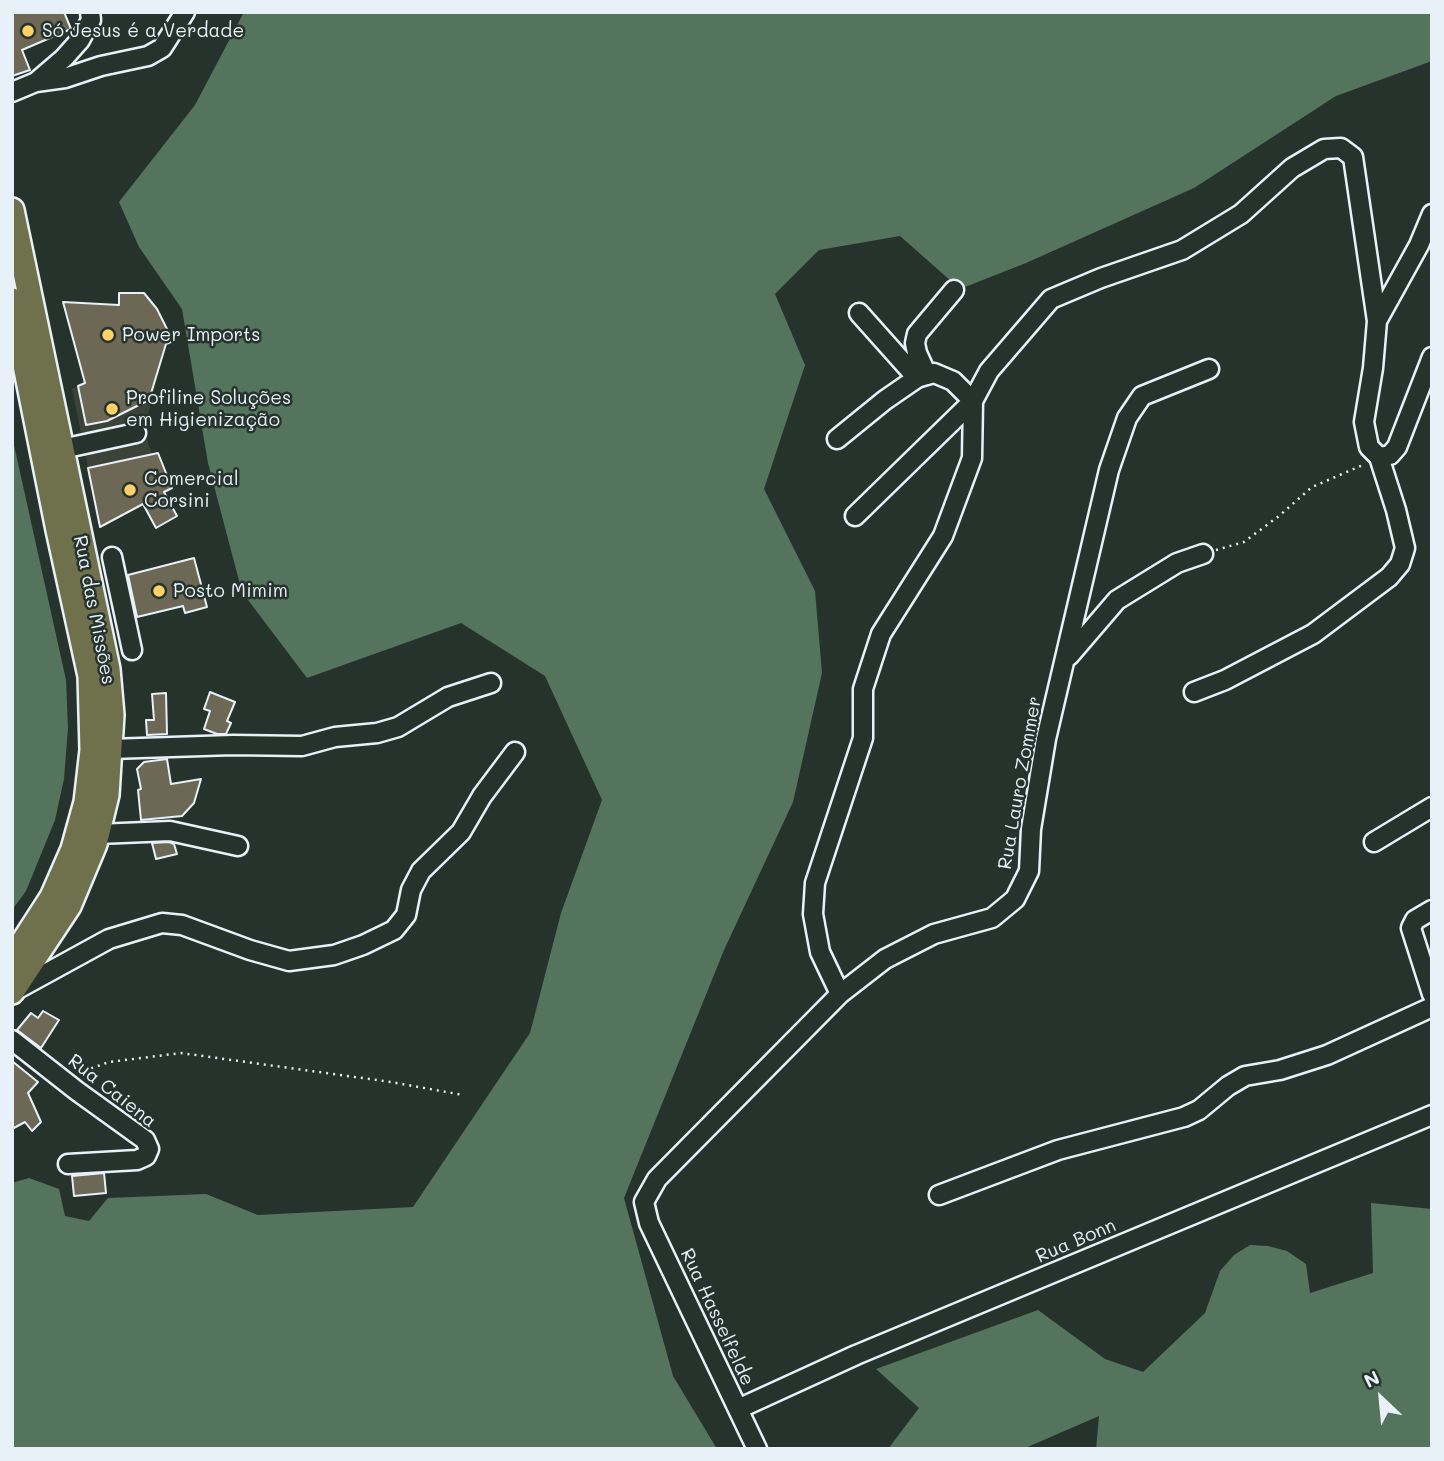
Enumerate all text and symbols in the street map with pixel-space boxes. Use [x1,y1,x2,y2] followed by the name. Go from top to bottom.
[42,20,244,42] place label: Só Jesus é a Verdade
[20,23,36,39] marker: Só Jesus é a Verdade
[122,324,261,346] place label: Power Imports
[100,327,116,343] marker: Power Imports
[126,387,291,431] place label: Profiline Soluções em Higienização
[104,401,120,417] marker: Profiline Soluções em Higienização
[144,468,239,512] place label: Comercial Corsini
[122,482,138,498] marker: Comercial Corsini
[68,534,120,686] street label: Rua das Missões
[173,580,288,602] place label: Posto Mimim
[151,583,167,599] marker: Posto Mimim
[994,695,1046,871] street label: Rua Lauro Zommer
[63,1049,161,1133] street label: Rua Caiena
[1033,1214,1119,1268] street label: Rua Bonn
[675,1245,759,1389] street label: Rua Hasselfelde
[1346,1363,1416,1433] north arrow
[1360,1364,1384,1393] text: N

